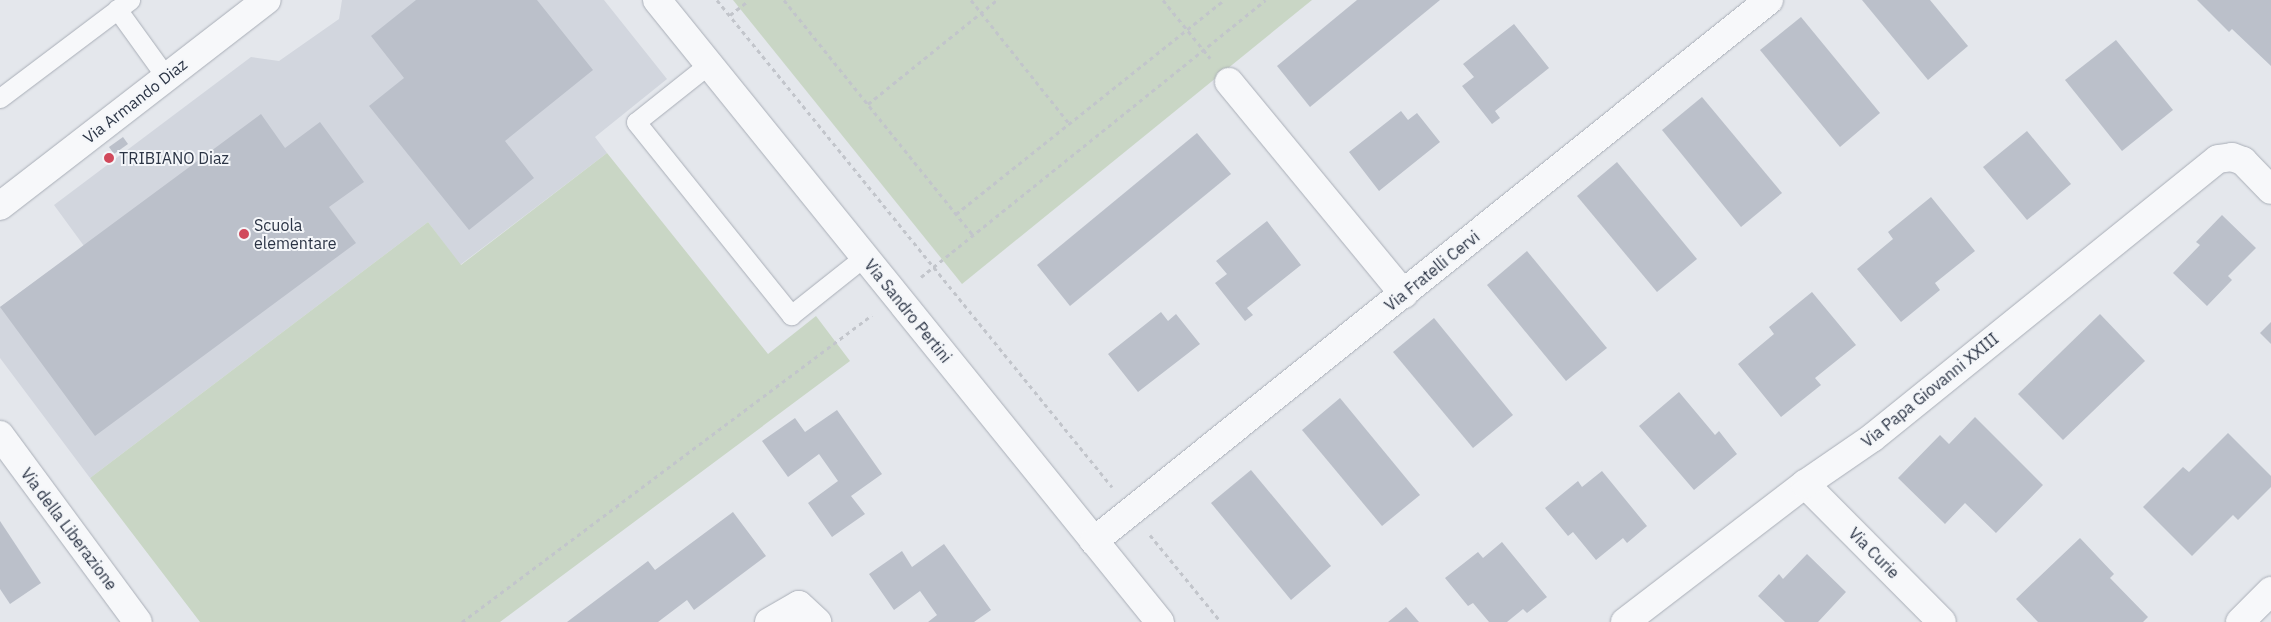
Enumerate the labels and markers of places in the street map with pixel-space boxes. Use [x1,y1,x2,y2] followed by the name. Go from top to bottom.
[119,148,229,168] place label: TRIBIANO Diaz
[103,152,115,164] marker: TRIBIANO Diaz
[254,215,336,253] place label: Scuola elementare
[238,228,250,240] marker: Scuola elementare

